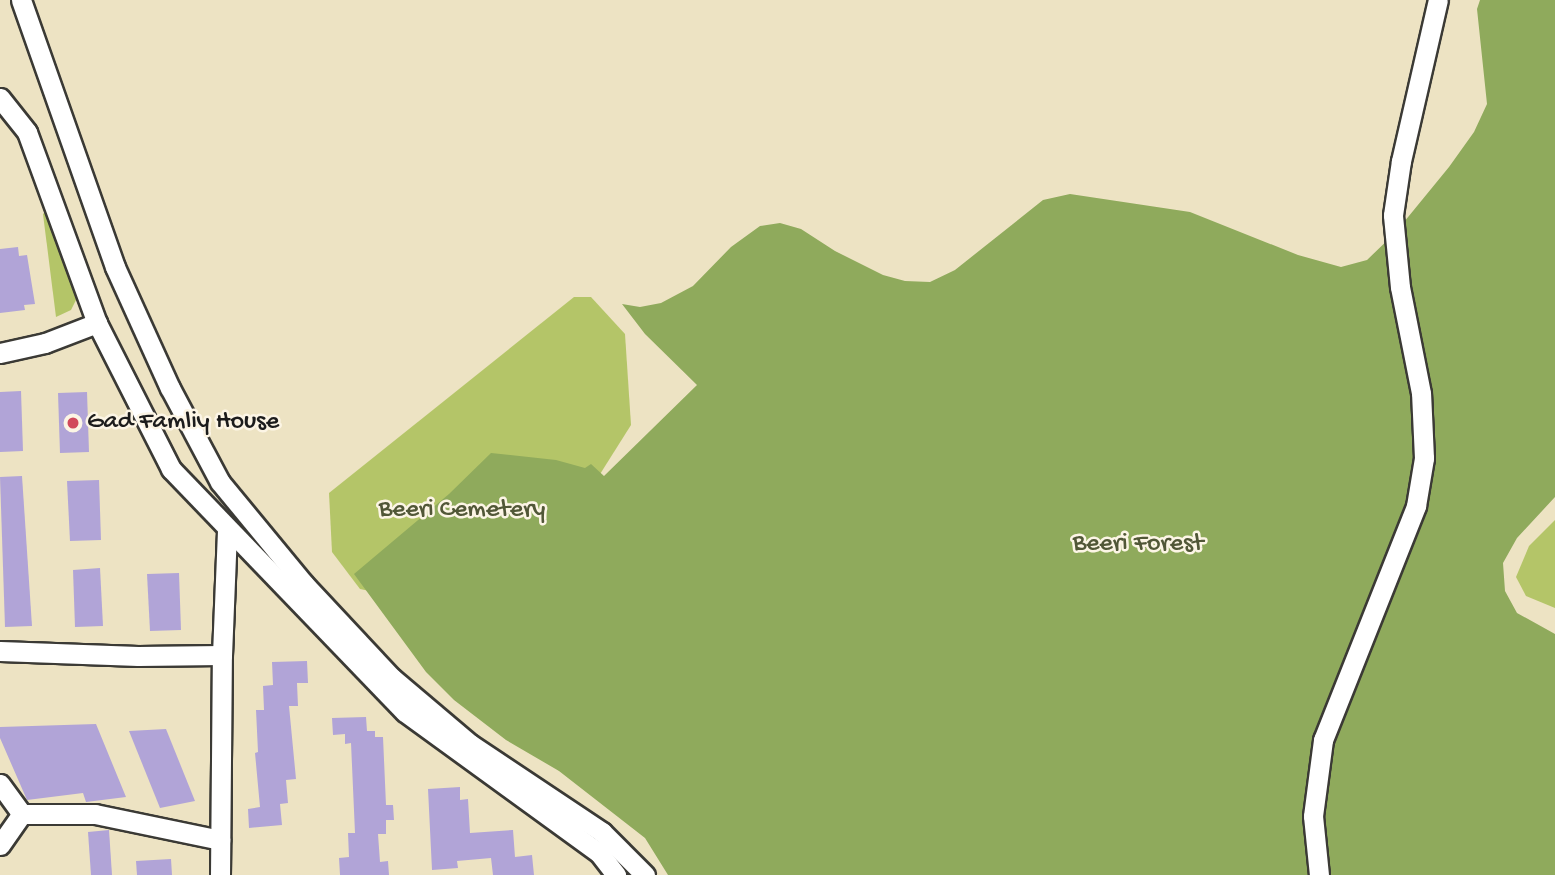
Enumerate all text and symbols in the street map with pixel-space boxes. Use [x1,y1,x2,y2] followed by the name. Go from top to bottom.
[87,407,279,439] place label: Gad Famliy House
[65,415,81,431] marker: Gad Famliy House
[379,495,545,527] park label: Beeri Cemetery
[1073,529,1203,561] park label: Beeri Forest

